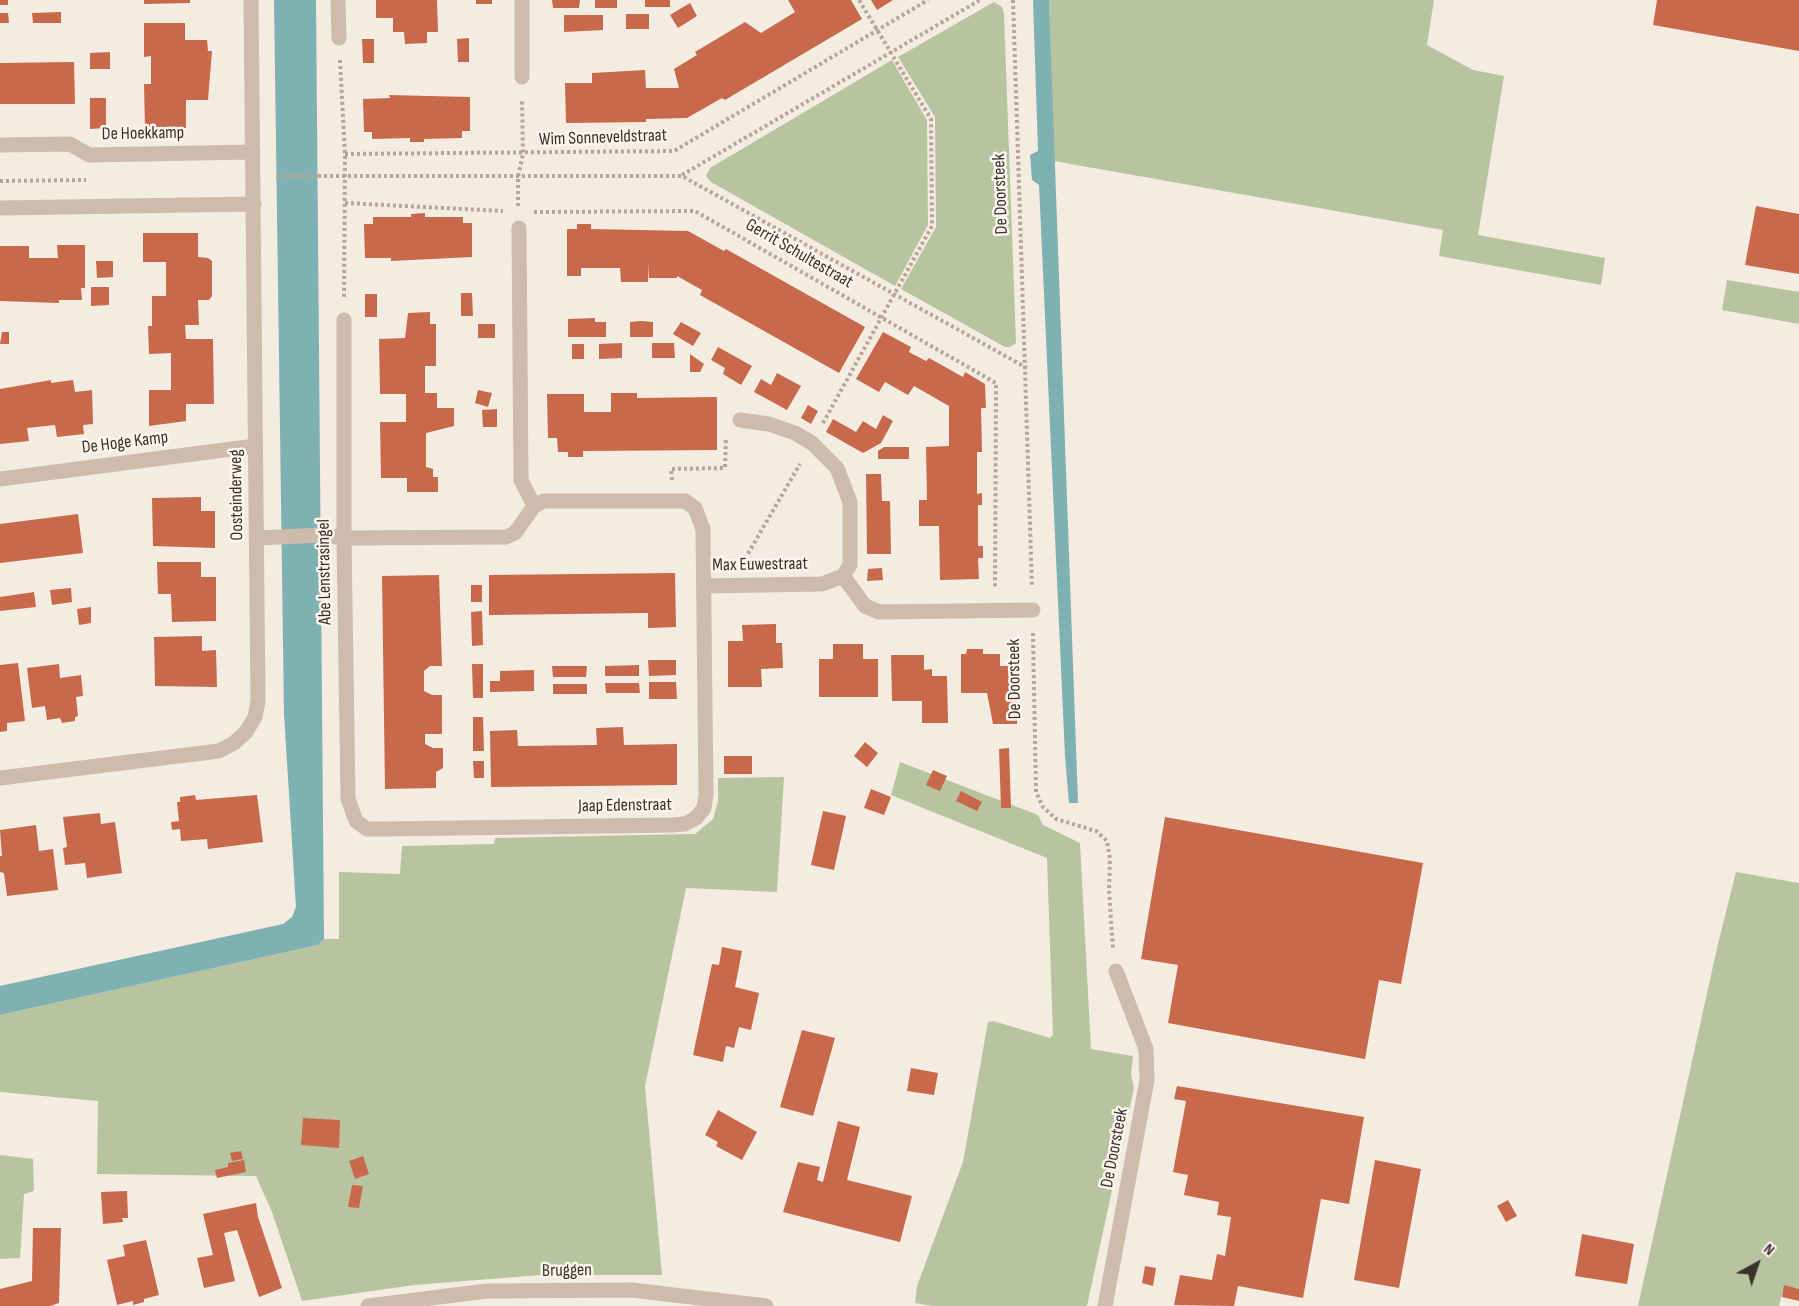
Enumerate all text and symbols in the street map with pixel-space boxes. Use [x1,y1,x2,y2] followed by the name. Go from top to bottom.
[102,122,184,146] street label: De Hoekkamp
[539,125,667,151] street label: Wim Sonneveldstraat
[989,153,1013,235] street label: De Doorsteek
[741,215,857,293] street label: Gerrit Schultestraat
[81,427,169,459] street label: De Hoge Kamp
[225,449,249,541] street label: Oosteinderweg
[313,519,337,625] street label: Abe Lenstrasingel
[712,553,808,577] street label: Max Euwestraat
[1003,638,1027,720] street label: De Doorsteek
[578,794,672,818] street label: Jaap Edenstraat
[1097,1106,1133,1190] street label: De Doorsteek
[1727,1234,1787,1294] north arrow
[1760,1240,1778,1260] text: N
[542,1260,592,1282] street label: Bruggen

